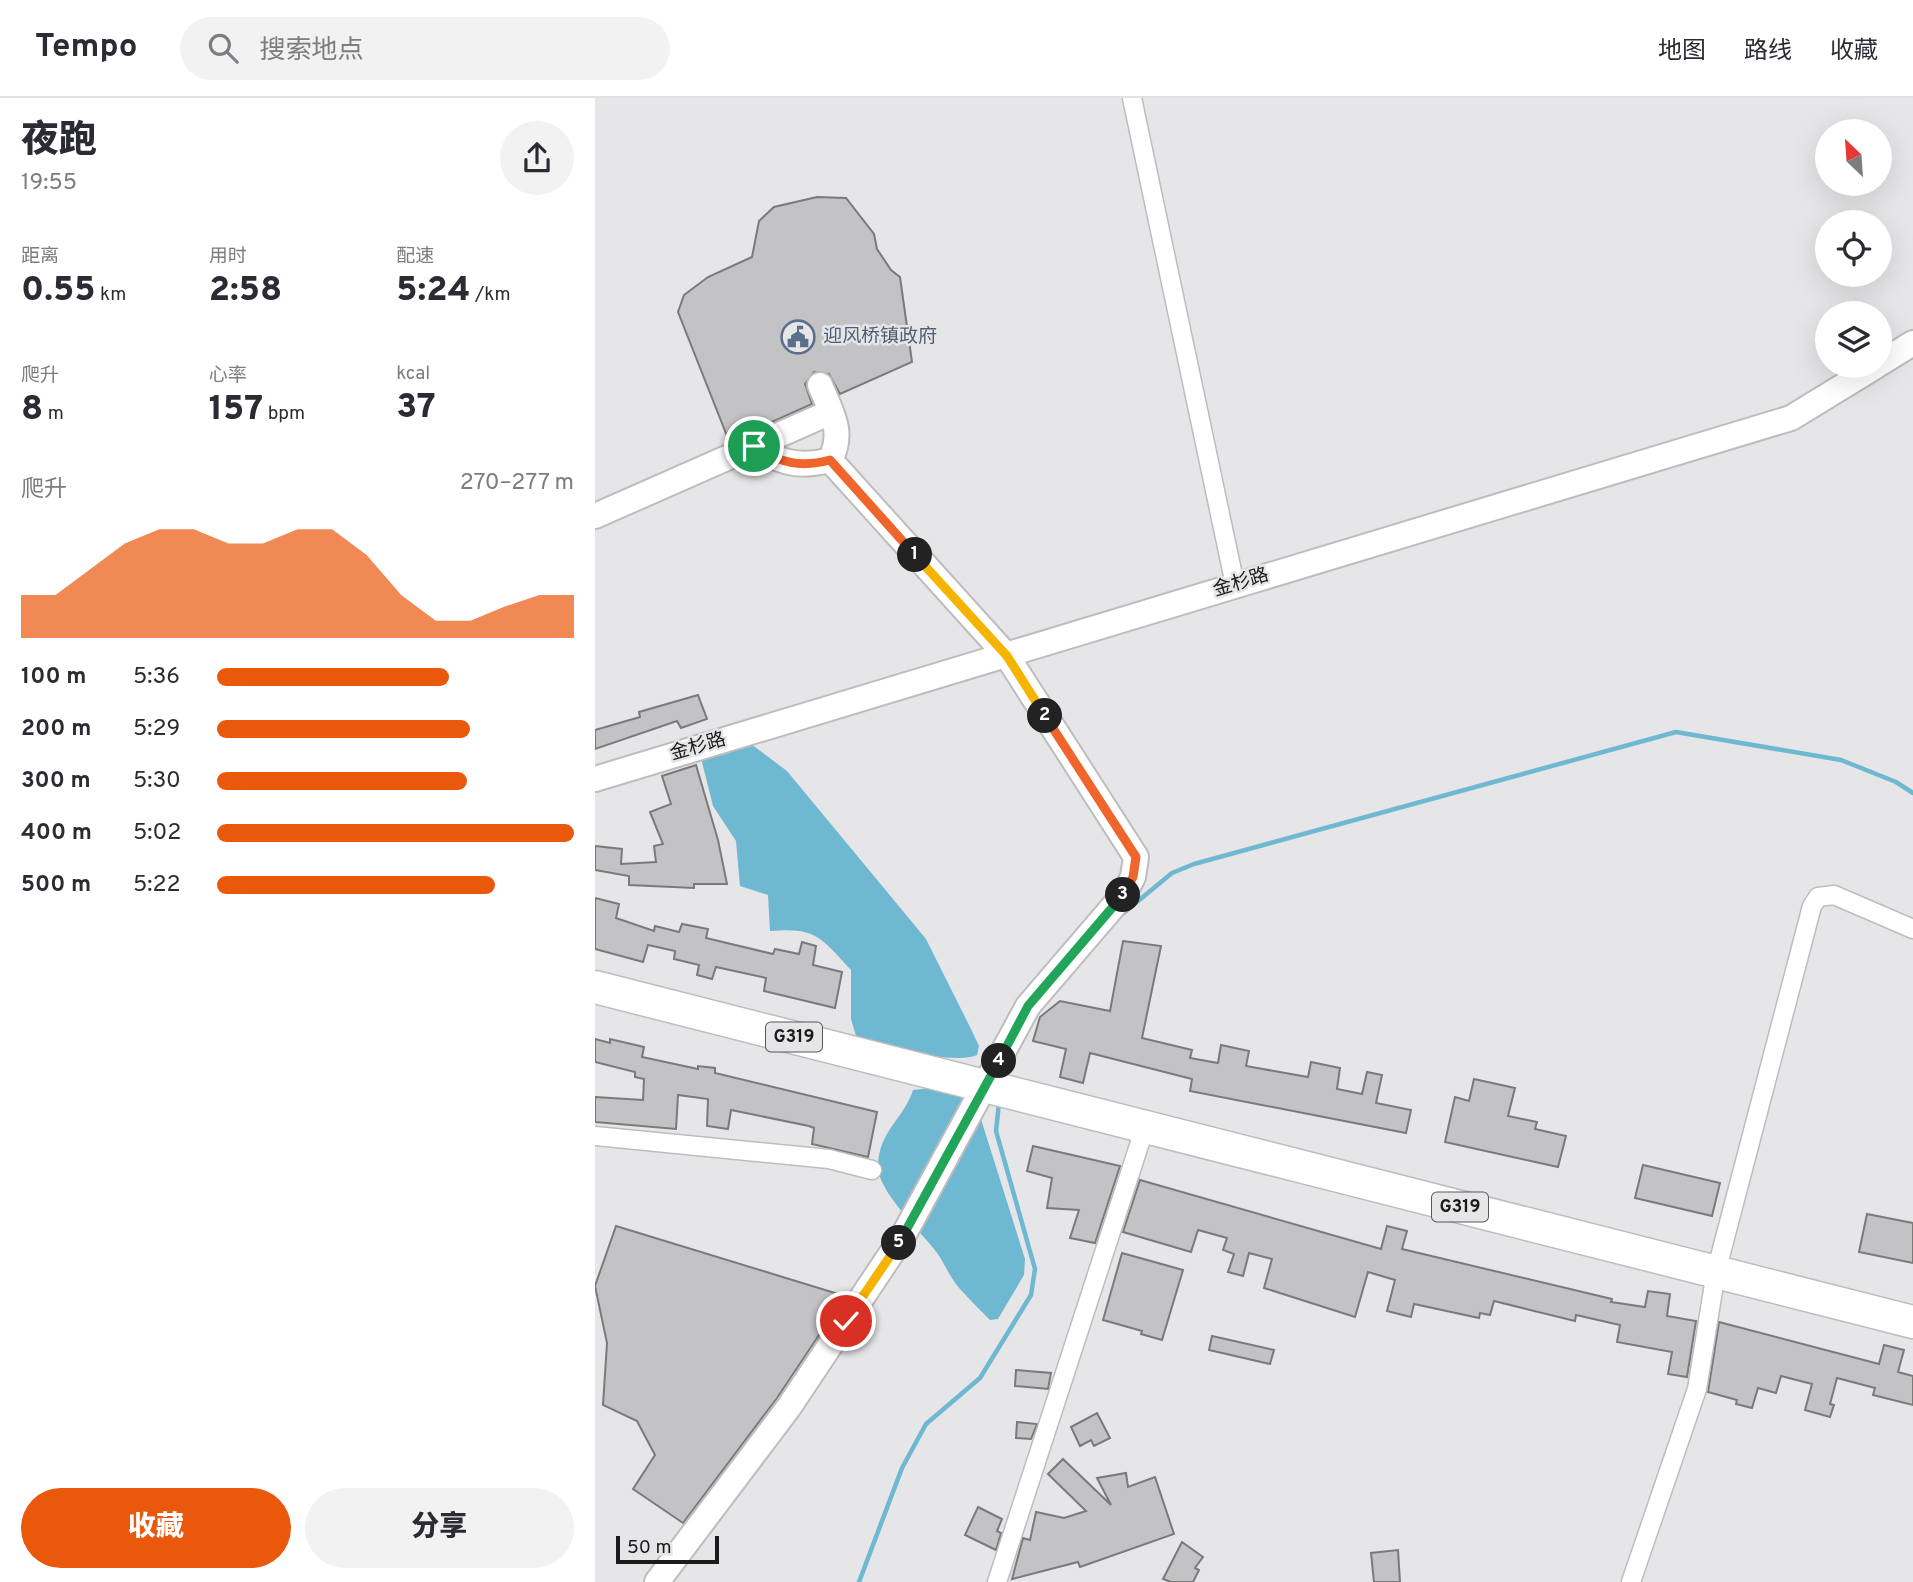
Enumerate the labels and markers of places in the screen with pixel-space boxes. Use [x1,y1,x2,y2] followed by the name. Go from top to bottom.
[779,318,817,356] public building icon: 迎风桥镇政府
[823,325,937,349] place label: 迎风桥镇政府
[724,416,784,476] pin
[897,538,933,573] pin: 1
[1028,698,1063,734] pin: 2
[1105,878,1141,912] pin: 3
[981,1044,1017,1079] pin: 4
[881,1226,917,1260] pin: 5
[816,1291,876,1351] pin

